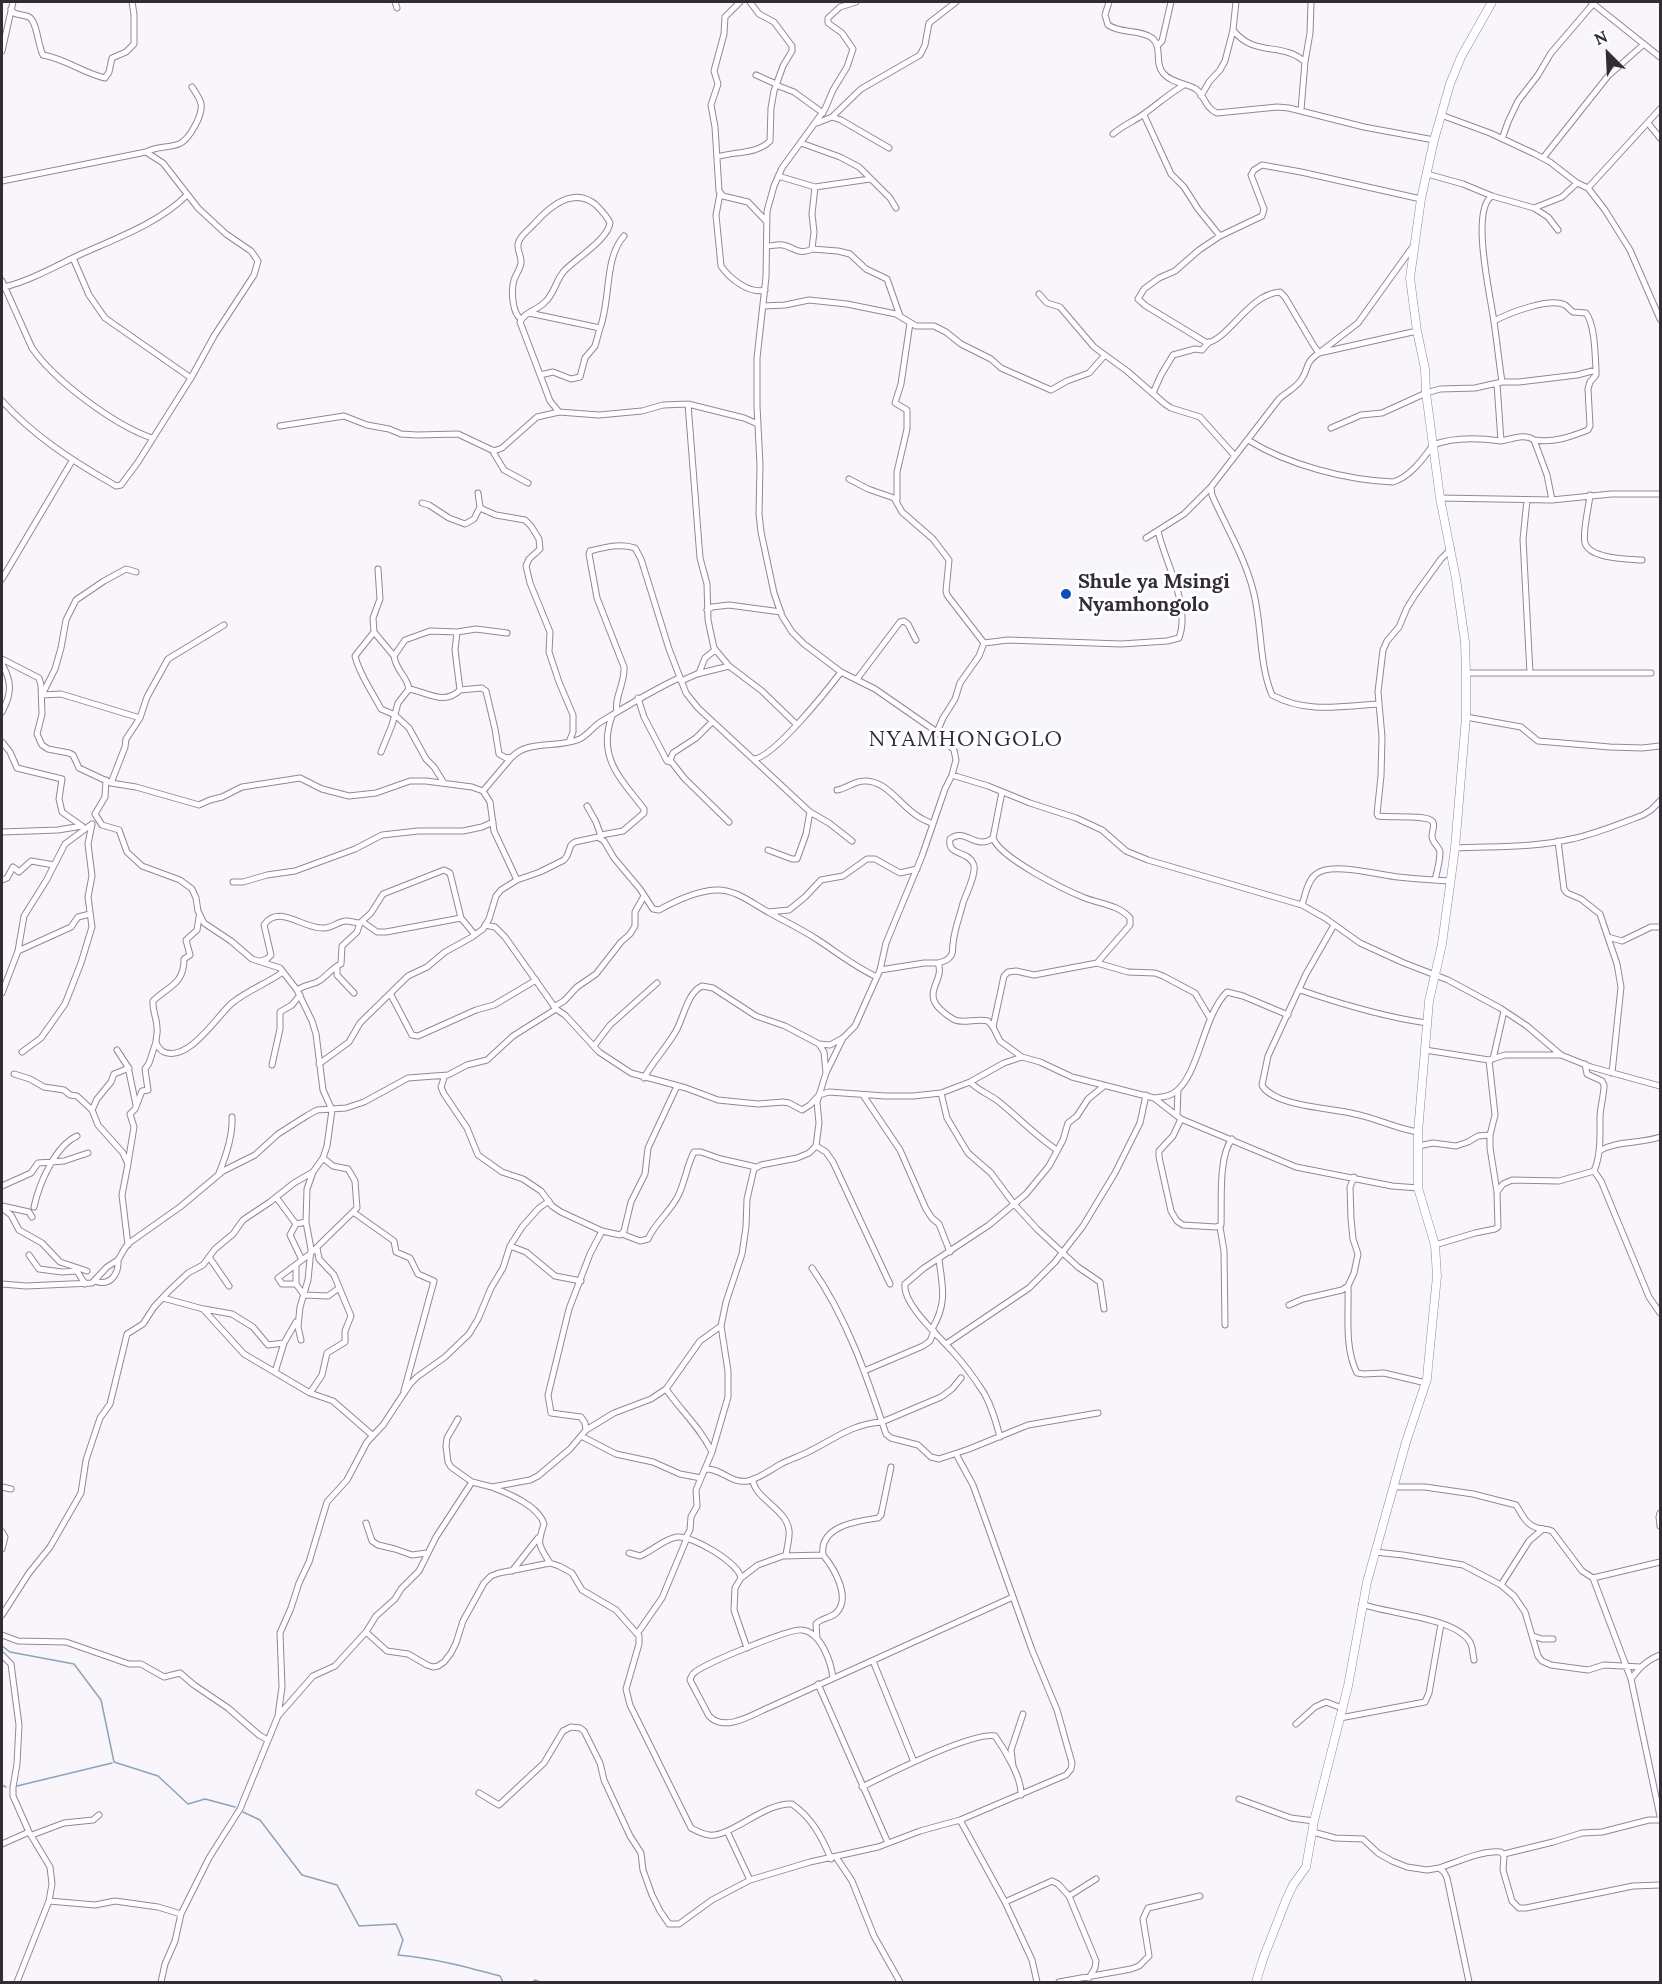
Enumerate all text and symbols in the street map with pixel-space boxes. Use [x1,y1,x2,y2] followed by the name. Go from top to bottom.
[1578,24,1638,84] north arrow
[1591,26,1610,49] text: N
[1078,570,1230,617] place label: Shule ya Msingi Nyamhongolo
[1059,587,1073,601] marker: Shule ya Msingi Nyamhongolo
[869,727,1063,753] district label: NYAMHONGOLO

